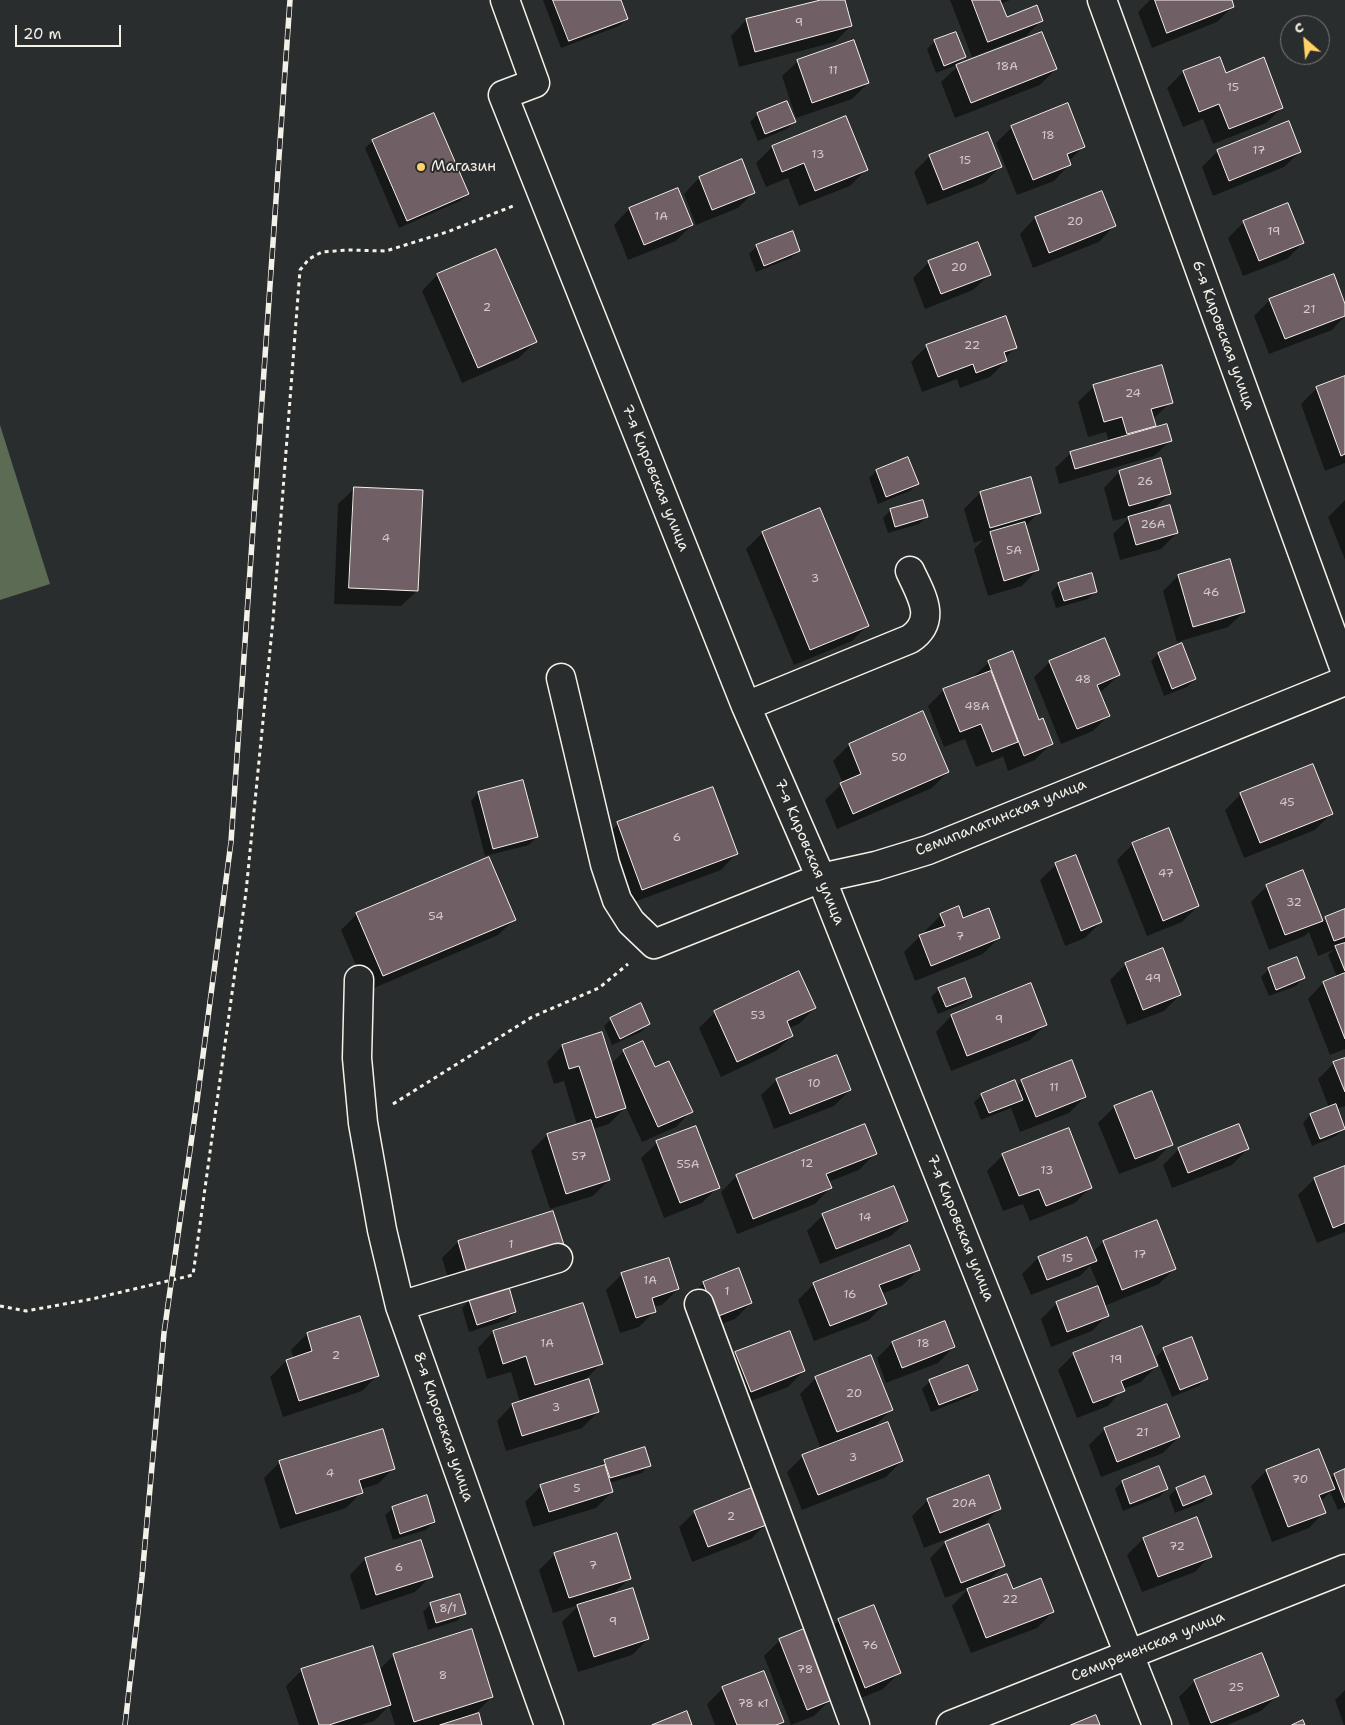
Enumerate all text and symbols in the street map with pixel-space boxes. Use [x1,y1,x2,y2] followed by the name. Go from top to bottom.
[18,15,124,47] scale bar
[1280,15,1330,65] north arrow
[795,16,803,30] house number: 9
[1291,18,1307,38] text: С
[23,24,62,44] text: 20 m
[996,60,1018,74] house number: 18А
[828,64,838,78] house number: 11
[1227,81,1239,95] house number: 15
[1041,129,1055,143] house number: 18
[1253,144,1265,158] house number: 17
[812,148,824,162] house number: 13
[959,154,971,168] house number: 15
[431,158,496,176] place label: Магазин
[415,161,427,173] marker: Магазин
[654,210,668,224] house number: 1А
[1067,215,1083,229] house number: 20
[1268,225,1280,239] house number: 19
[1188,258,1258,412] street label: 6-я Кировская улица
[951,261,967,275] house number: 20
[483,301,491,315] house number: 2
[1303,303,1315,317] house number: 21
[964,339,980,353] house number: 22
[1125,387,1141,401] house number: 24
[617,402,693,554] street label: 7-я Кировская улица
[1137,475,1153,489] house number: 26
[1141,518,1165,532] house number: 26А
[382,532,390,546] house number: 4
[1006,544,1022,558] house number: 5А
[811,572,819,586] house number: 3
[1203,586,1219,600] house number: 46
[1075,673,1091,687] house number: 48
[964,700,990,714] house number: 48А
[891,751,907,765] house number: 50
[913,775,1089,861] street label: Семипалатинская улица
[770,776,848,928] street label: 7-я Кировская улица
[1279,796,1295,810] house number: 45
[673,831,681,845] house number: 6
[1158,867,1174,881] house number: 47
[1286,896,1302,910] house number: 32
[428,910,444,924] house number: 54
[956,930,964,944] house number: 7
[1145,972,1161,986] house number: 49
[750,1009,766,1023] house number: 53
[995,1013,1003,1027] house number: 9
[807,1077,821,1091] house number: 10
[1049,1081,1059,1095] house number: 11
[571,1150,587,1164] house number: 57
[922,1152,998,1304] street label: 7-я Кировская улица
[801,1157,813,1171] house number: 12
[676,1158,700,1172] house number: 55А
[1041,1164,1053,1178] house number: 13
[859,1211,871,1225] house number: 14
[508,1238,514,1252] house number: 1
[1134,1248,1146,1262] house number: 17
[1061,1252,1073,1266] house number: 15
[643,1274,657,1288] house number: 1А
[724,1285,730,1299] house number: 1
[843,1288,857,1302] house number: 16
[540,1337,554,1351] house number: 1А
[916,1337,930,1351] house number: 18
[332,1349,340,1363] house number: 2
[409,1350,477,1504] street label: 8-я Кировская улица
[1110,1353,1122,1367] house number: 19
[846,1387,862,1401] house number: 20
[552,1401,560,1415] house number: 3
[1136,1426,1148,1440] house number: 21
[849,1451,857,1465] house number: 3
[326,1467,334,1481] house number: 4
[1292,1473,1308,1487] house number: 70
[573,1482,581,1496] house number: 5
[951,1497,977,1511] house number: 20А
[727,1510,735,1524] house number: 2
[1169,1540,1185,1554] house number: 72
[589,1559,597,1573] house number: 7
[395,1561,403,1575] house number: 6
[1002,1593,1018,1607] house number: 22
[439,1602,457,1616] house number: 8/1
[1069,1608,1227,1686] street label: Семиреченская улица
[609,1615,617,1629] house number: 9
[862,1639,878,1653] house number: 76
[797,1663,813,1677] house number: 78
[439,1669,447,1683] house number: 8
[1228,1681,1244,1695] house number: 25
[737,1697,769,1711] house number: 78 к1

